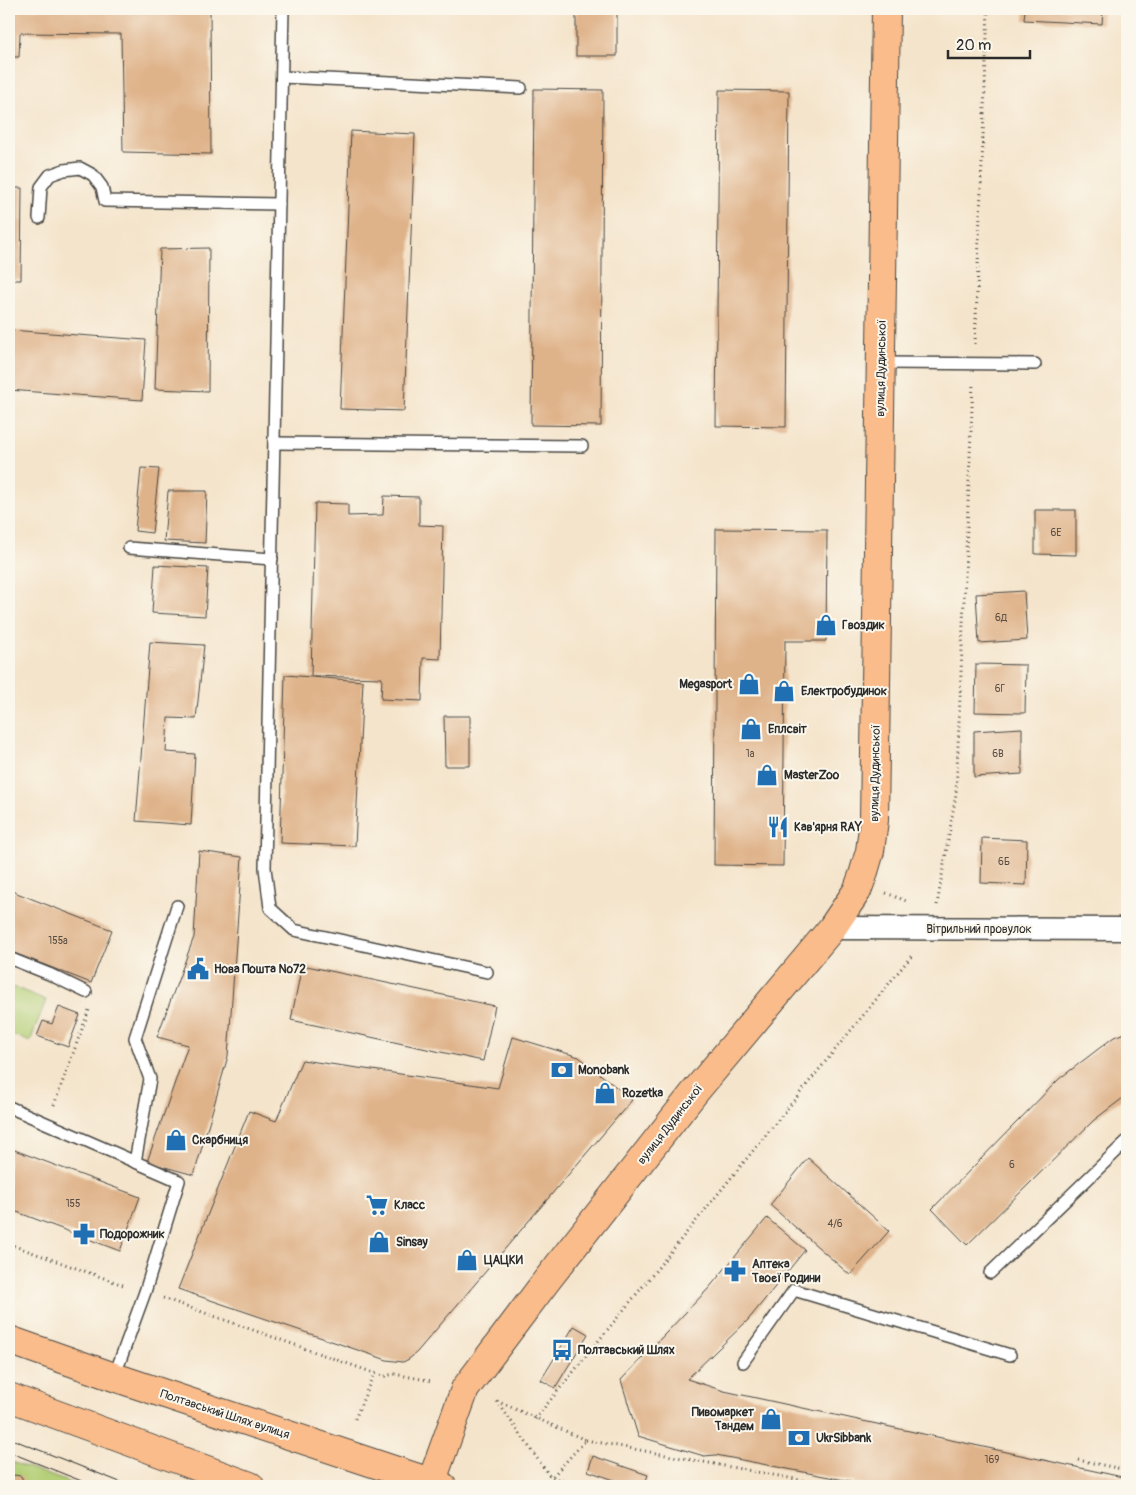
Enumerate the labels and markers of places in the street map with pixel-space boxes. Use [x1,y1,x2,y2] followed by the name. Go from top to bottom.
[813,612,839,638] shop icon: Гвоздик
[842,618,885,633] place label: Гвоздик
[736,671,762,697] shop icon: Megasport
[679,677,733,692] place label: Megasport
[771,678,797,704] shop icon: Електробудинок
[801,684,888,699] place label: Електробудинок
[738,716,764,742] shop icon: Еплсвіт
[768,722,808,737] place label: Еплсвіт
[754,762,780,788] shop icon: MasterZoo
[784,768,840,783] place label: MasterZoo
[765,814,791,840] restaurant icon: Кав'ярня RAY
[794,820,862,835] place label: Кав'ярня RAY
[185,956,211,982] public building icon: Нова Пошта №72
[214,962,306,977] place label: Нова Пошта №72
[549,1057,575,1083] bank icon: Monobank
[578,1063,630,1078] place label: Monobank
[592,1080,618,1106] shop icon: Rozetka
[622,1086,663,1101] place label: Rozetka
[163,1127,189,1153] shop icon: Скарбниця
[192,1133,249,1148] place label: Скарбниця
[364,1192,390,1218] supermarket icon: Класс
[394,1198,425,1213] place label: Класс
[71,1221,97,1247] pharmacy icon: Подорожник
[100,1227,165,1242] place label: Подорожник
[366,1229,392,1255] shop icon: Sinsay
[396,1235,429,1250] place label: Sinsay
[454,1247,480,1273] shop icon: ЦАЦКИ
[484,1253,524,1268] place label: ЦАЦКИ
[751,1257,821,1286] place label: Аптека Твоєї Родини
[722,1258,748,1284] pharmacy icon: Аптека Твоєї Родини
[549,1337,575,1363] bus stop icon: Полтавський Шлях
[578,1343,675,1358] place label: Полтавський Шлях
[692,1405,755,1434] place label: Пивомаркет Тандем
[758,1406,784,1432] shop icon: Пивомаркет Тандем
[786,1425,812,1451] bank icon: UkrSibbank
[816,1431,872,1446] place label: UkrSibbank

